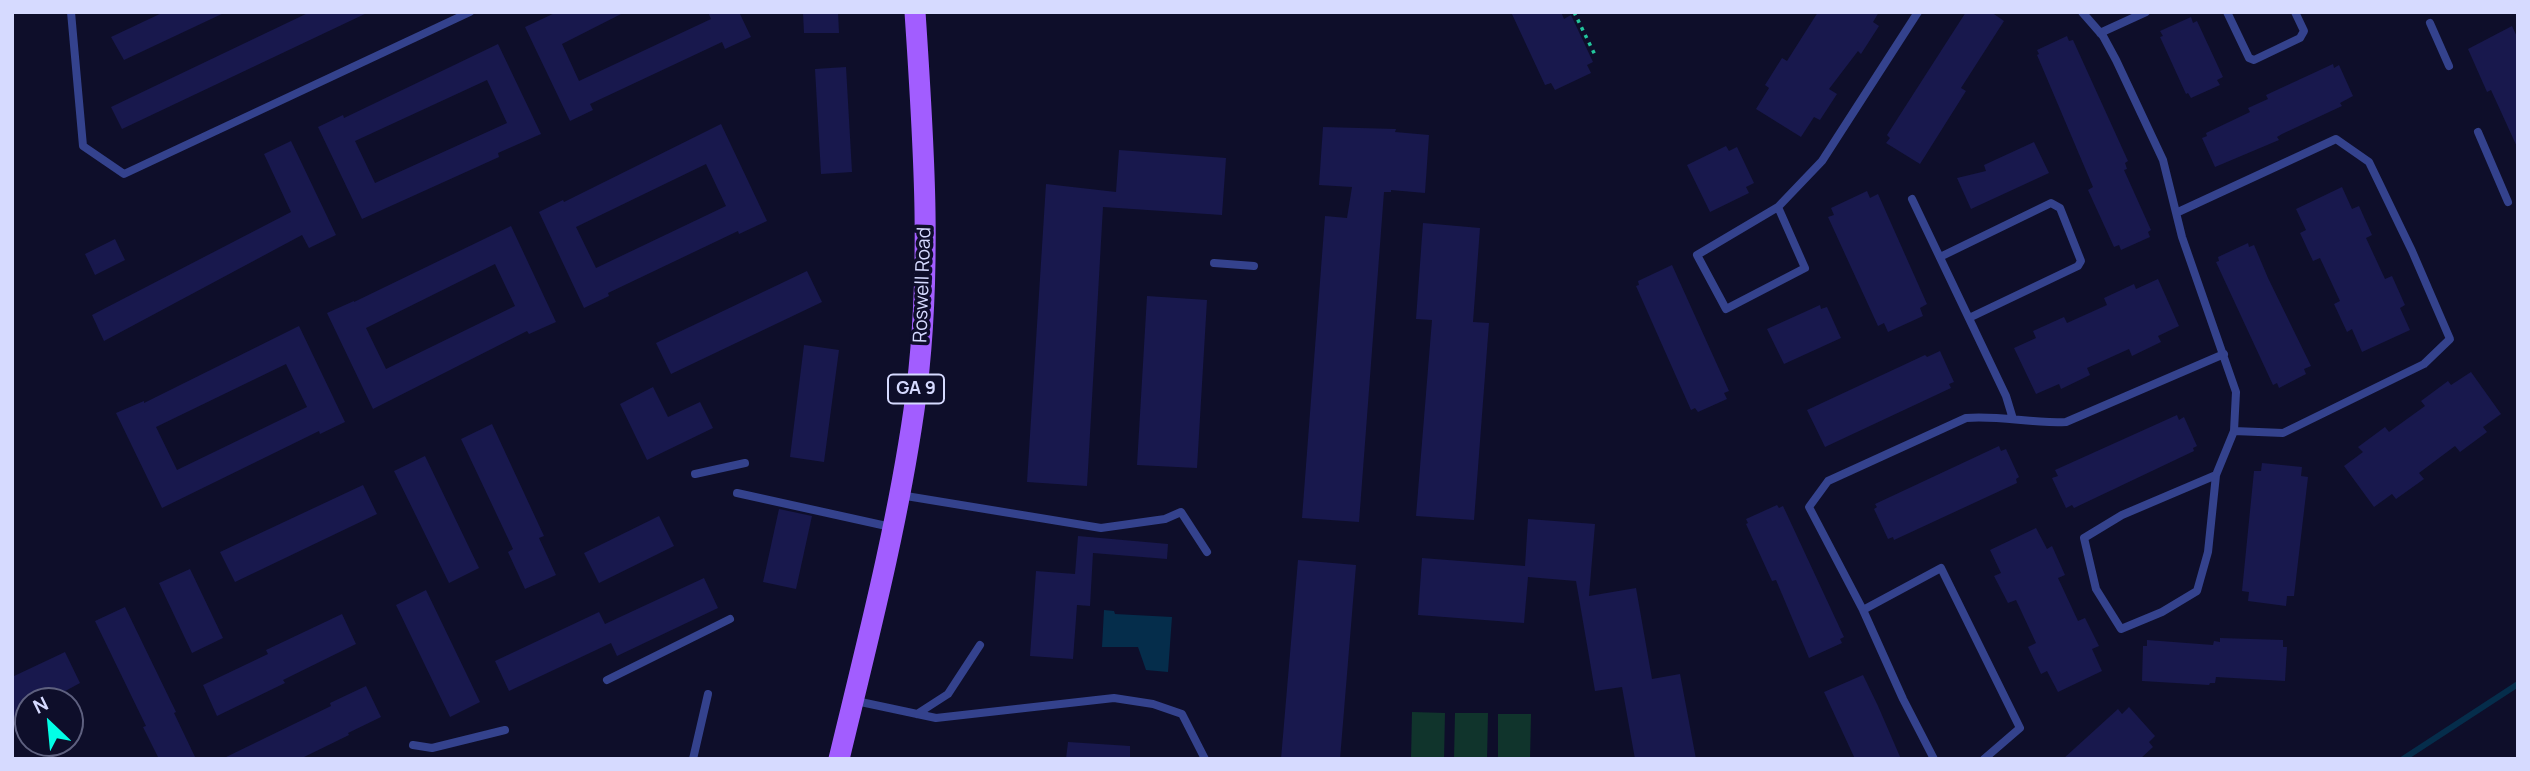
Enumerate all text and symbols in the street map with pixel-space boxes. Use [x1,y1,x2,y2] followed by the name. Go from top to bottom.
[910,227,936,343] street label: Roswell Road
[888,374,944,404] road number: GA 9
[14,687,84,757] north arrow
[29,690,53,720] text: N

